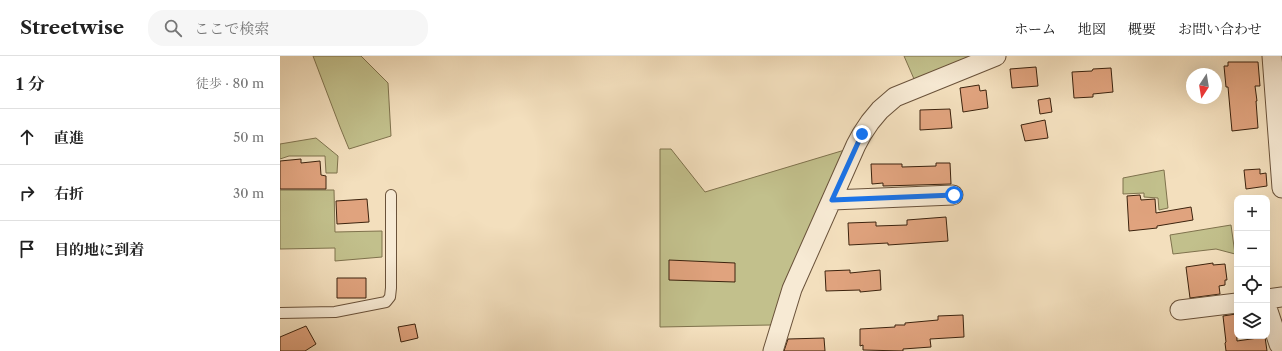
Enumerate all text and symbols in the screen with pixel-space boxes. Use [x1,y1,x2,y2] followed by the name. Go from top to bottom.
[148,10,428,46] search box
[20,16,124,39] text: Streetwise
[162,17,184,39] icon: search
[194,19,269,38] text: ここで検索
[1014,20,1056,38] text: ホーム
[1078,20,1106,38] text: 地図
[1128,20,1156,38] text: 概要
[1178,20,1262,38] text: お問い合わせ
[1186,68,1222,104] north arrow
[16,74,45,94] text: 1 分
[196,75,264,91] text: 徒歩 · 80 m
[853,125,871,143] route end
[16,126,38,148] icon: ahead
[54,128,84,147] text: 直進
[233,129,264,145] text: 50 m
[16,182,38,204] icon: right
[54,184,84,203] text: 右折
[233,185,264,201] text: 30 m
[945,186,963,204] route start
[1234,195,1270,339] map controls
[1234,195,1270,231] button: +
[1234,231,1270,267] button: −
[16,238,38,260] icon: arrive
[54,240,144,259] text: 目的地に到着
[1234,267,1270,303] button: locate
[1234,303,1270,339] button: layers

